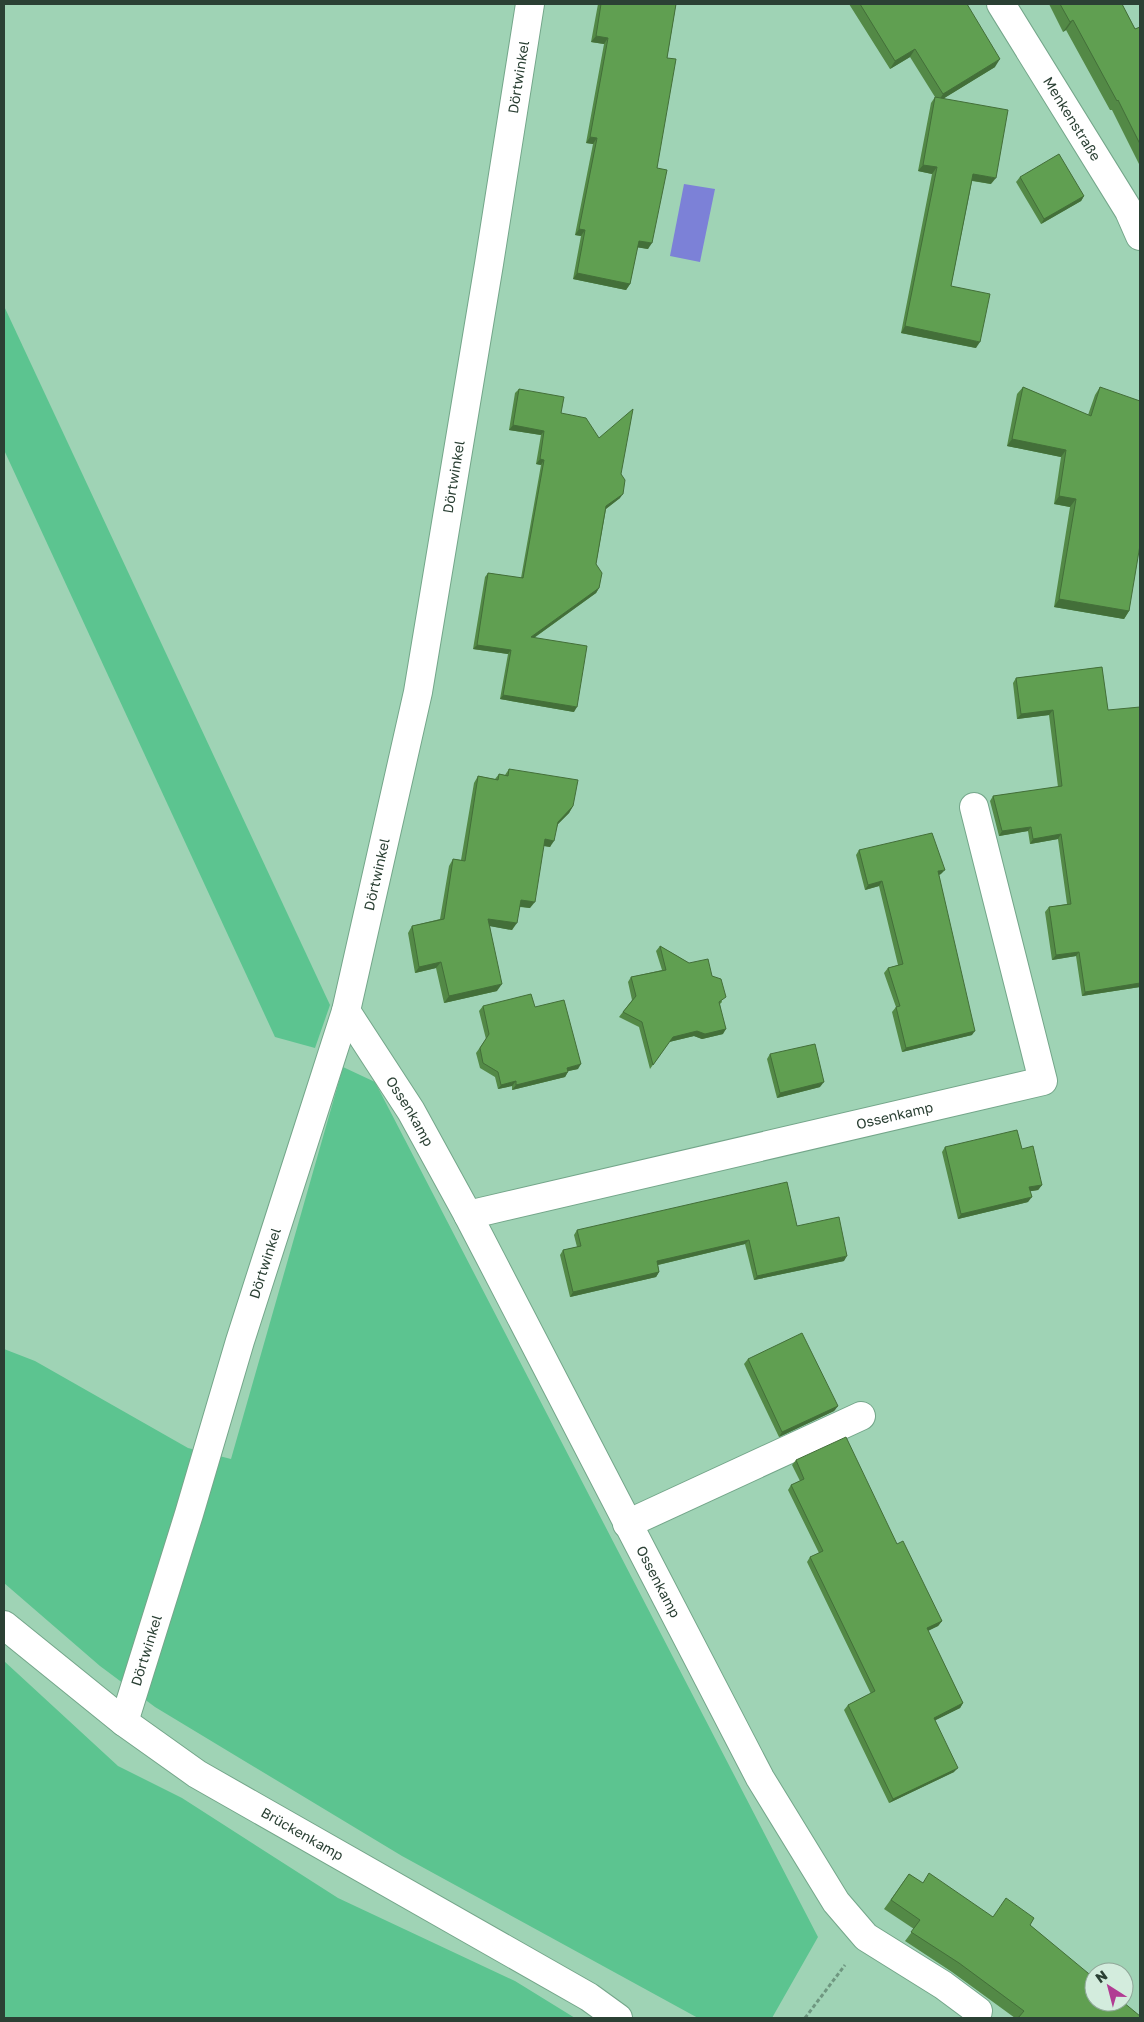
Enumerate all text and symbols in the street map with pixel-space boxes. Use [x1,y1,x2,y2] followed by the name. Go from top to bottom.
[504,39,532,115] street label: Dörtwinkel
[1040,73,1105,164] street label: Menkenstraße
[439,439,468,515] street label: Dörtwinkel
[360,836,393,912] street label: Dörtwinkel
[383,1073,438,1149] street label: Ossenkamp
[854,1098,935,1132] street label: Ossenkamp
[245,1225,284,1301] street label: Dörtwinkel
[633,1543,684,1620] street label: Ossenkamp
[127,1613,165,1688] street label: Dörtwinkel
[258,1803,347,1864] street label: Brückenkamp
[1084,1962,1134,2012] north arrow
[1092,1966,1110,1986] text: N

